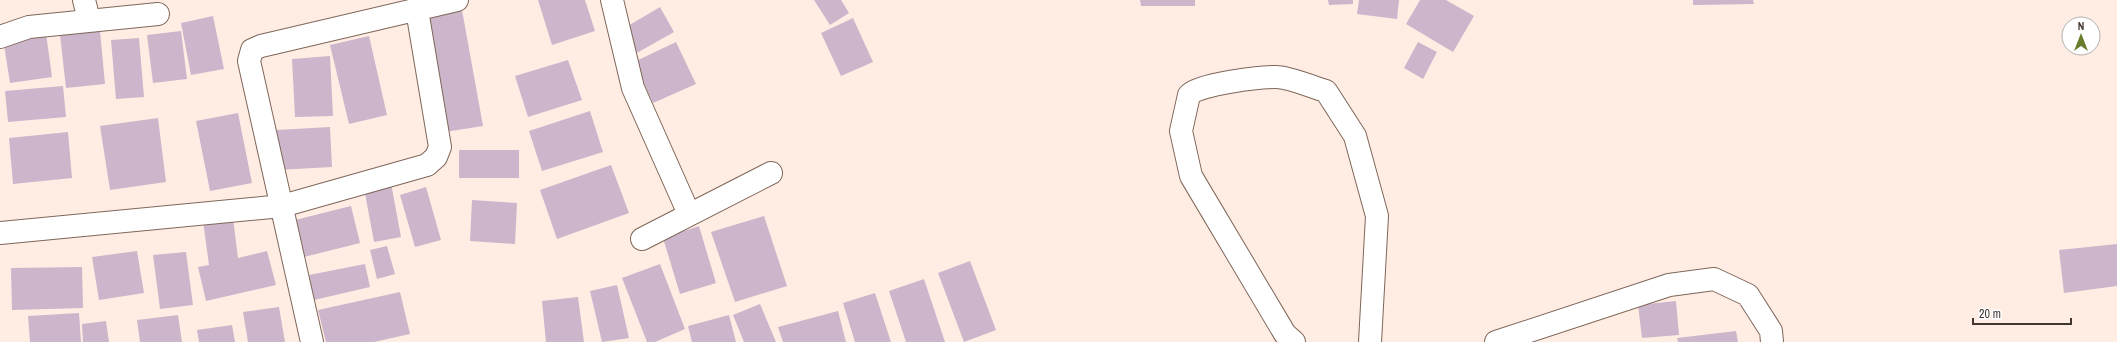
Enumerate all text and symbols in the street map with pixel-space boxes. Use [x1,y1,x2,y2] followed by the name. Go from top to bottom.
[2061,16,2101,56] north arrow
[2078,19,2084,33] text: N
[1973,300,2071,326] scale bar
[1979,306,2001,322] text: 20 m

